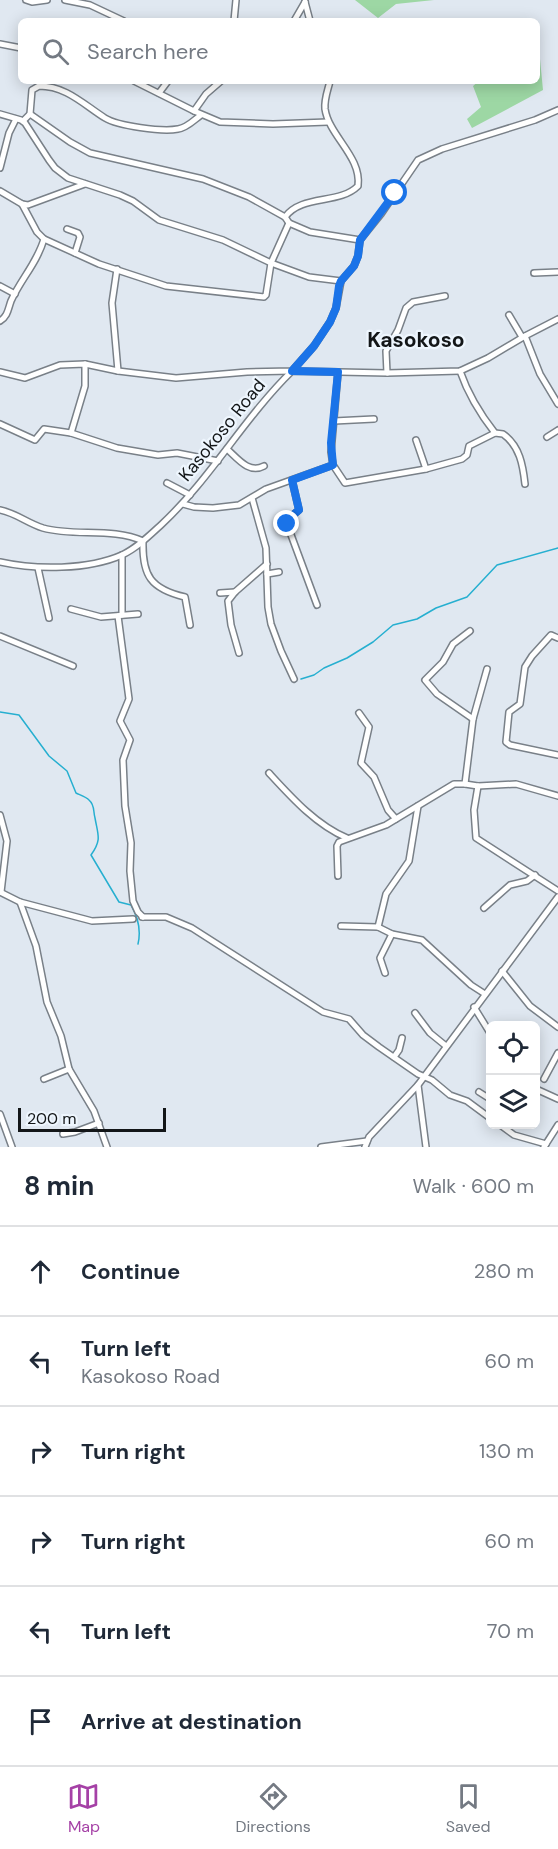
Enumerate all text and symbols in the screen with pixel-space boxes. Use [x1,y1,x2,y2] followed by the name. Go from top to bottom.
[18,18,540,84] search box
[39,35,72,68] icon: search
[87,37,208,66] text: Search here
[381,179,407,205] route start
[367,326,465,354] district label: Kasokoso
[173,374,271,486] street label: Kasokoso Road
[273,510,299,536] route end
[486,1021,540,1129] map controls
[486,1021,540,1075] button: locate
[486,1075,540,1129] button: layers
[18,1105,166,1132] scale bar
[27,1108,76,1129] text: 200 m
[24,1169,94,1203] text: 8 min
[413,1173,534,1199] text: Walk · 600 m
[24,1255,57,1288] icon: ahead
[81,1257,180,1286] text: Continue
[474,1258,534,1284] text: 280 m
[81,1334,171,1363] text: Turn left
[24,1345,57,1378] icon: left
[485,1348,534,1374] text: 60 m
[81,1363,220,1389] text: Kasokoso Road
[24,1435,57,1468] icon: right
[81,1437,186,1466] text: Turn right
[479,1438,534,1464] text: 130 m
[24,1525,57,1558] icon: right
[81,1527,186,1556] text: Turn right
[485,1528,534,1554] text: 60 m
[24,1615,57,1648] icon: left
[81,1617,171,1646] text: Turn left
[487,1618,534,1644] text: 70 m
[24,1705,57,1738] icon: arrive
[81,1707,302,1736] text: Arrive at destination
[67,1780,100,1837] tab: Map
[235,1780,311,1837] tab: Directions
[446,1780,491,1837] tab: Saved

